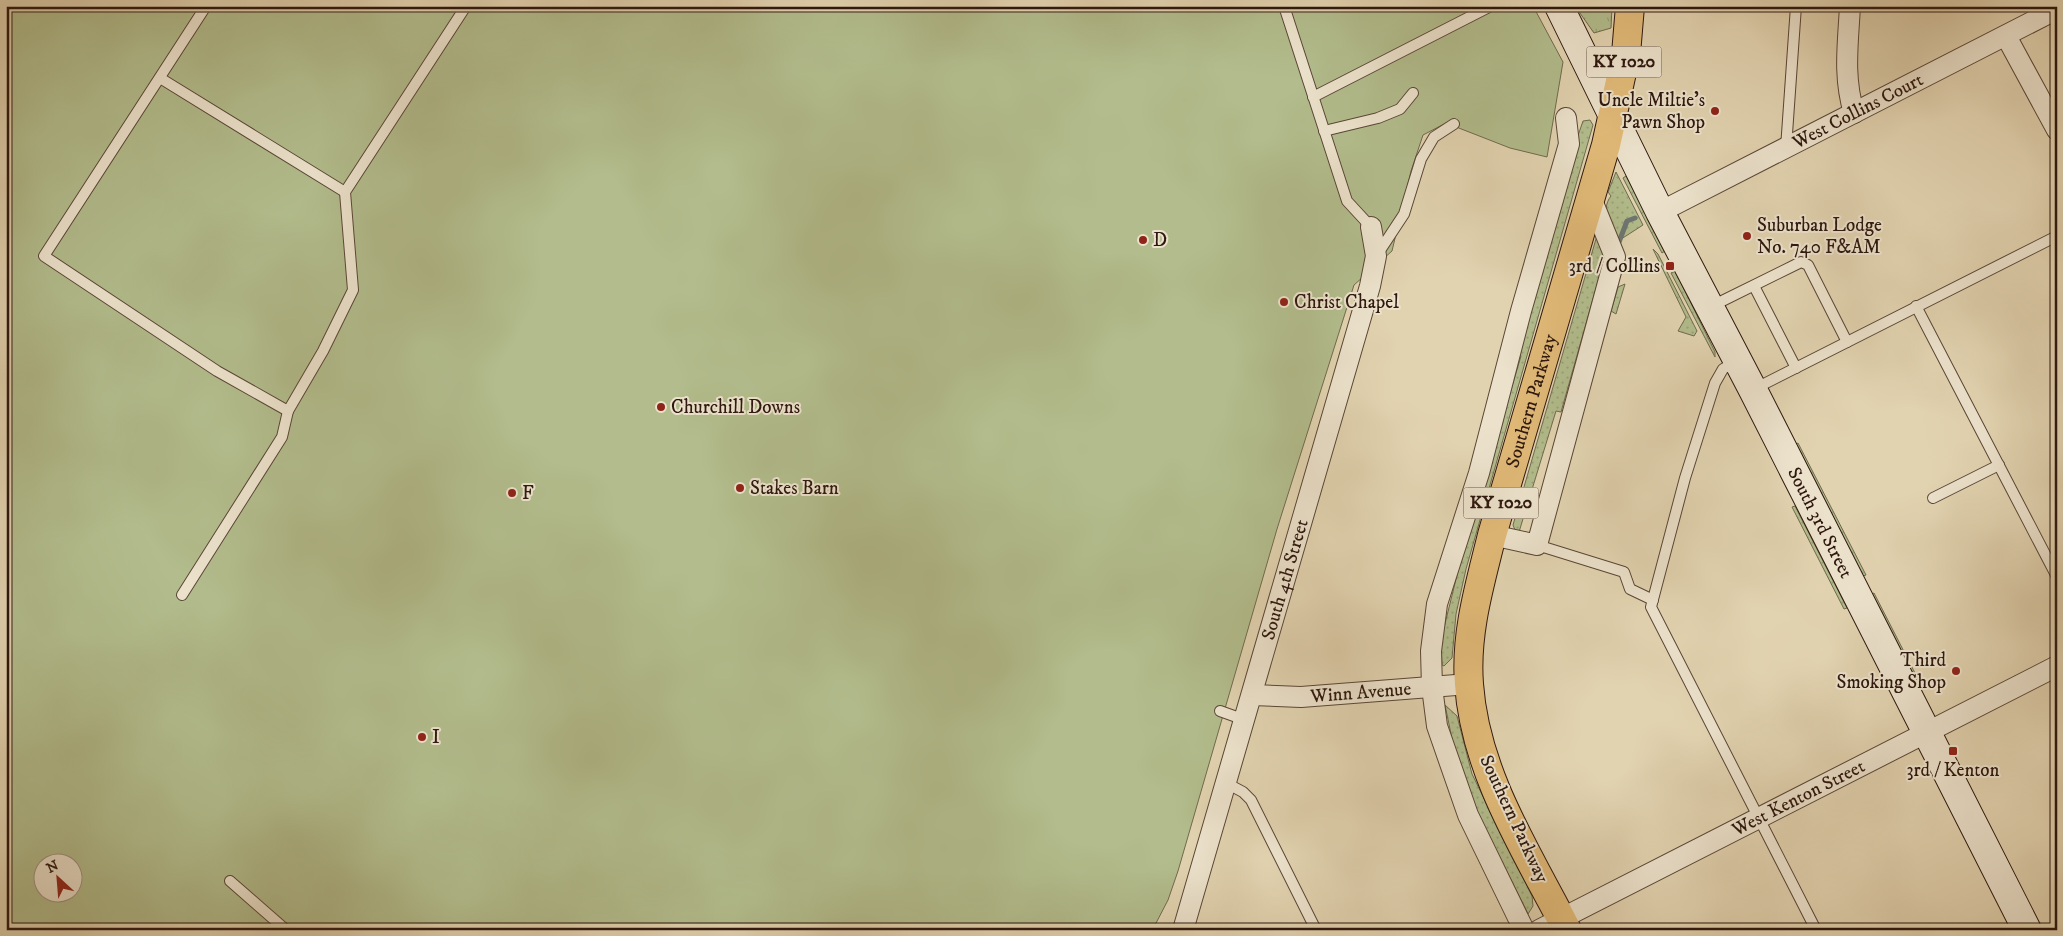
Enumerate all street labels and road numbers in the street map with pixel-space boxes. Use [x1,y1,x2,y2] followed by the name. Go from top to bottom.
[1586,46,1662,78] road number: KY 1020
[1788,68,1927,154] street label: West Collins Court
[1501,331,1562,470] street label: Southern Parkway
[1783,463,1858,582] street label: South 3rd Street
[1464,488,1538,518] road number: KY 1020
[1256,516,1313,643] street label: South 4th Street
[1309,677,1412,708] street label: Winn Avenue
[1474,752,1554,887] street label: Southern Parkway
[1727,754,1869,842] street label: West Kenton Street

